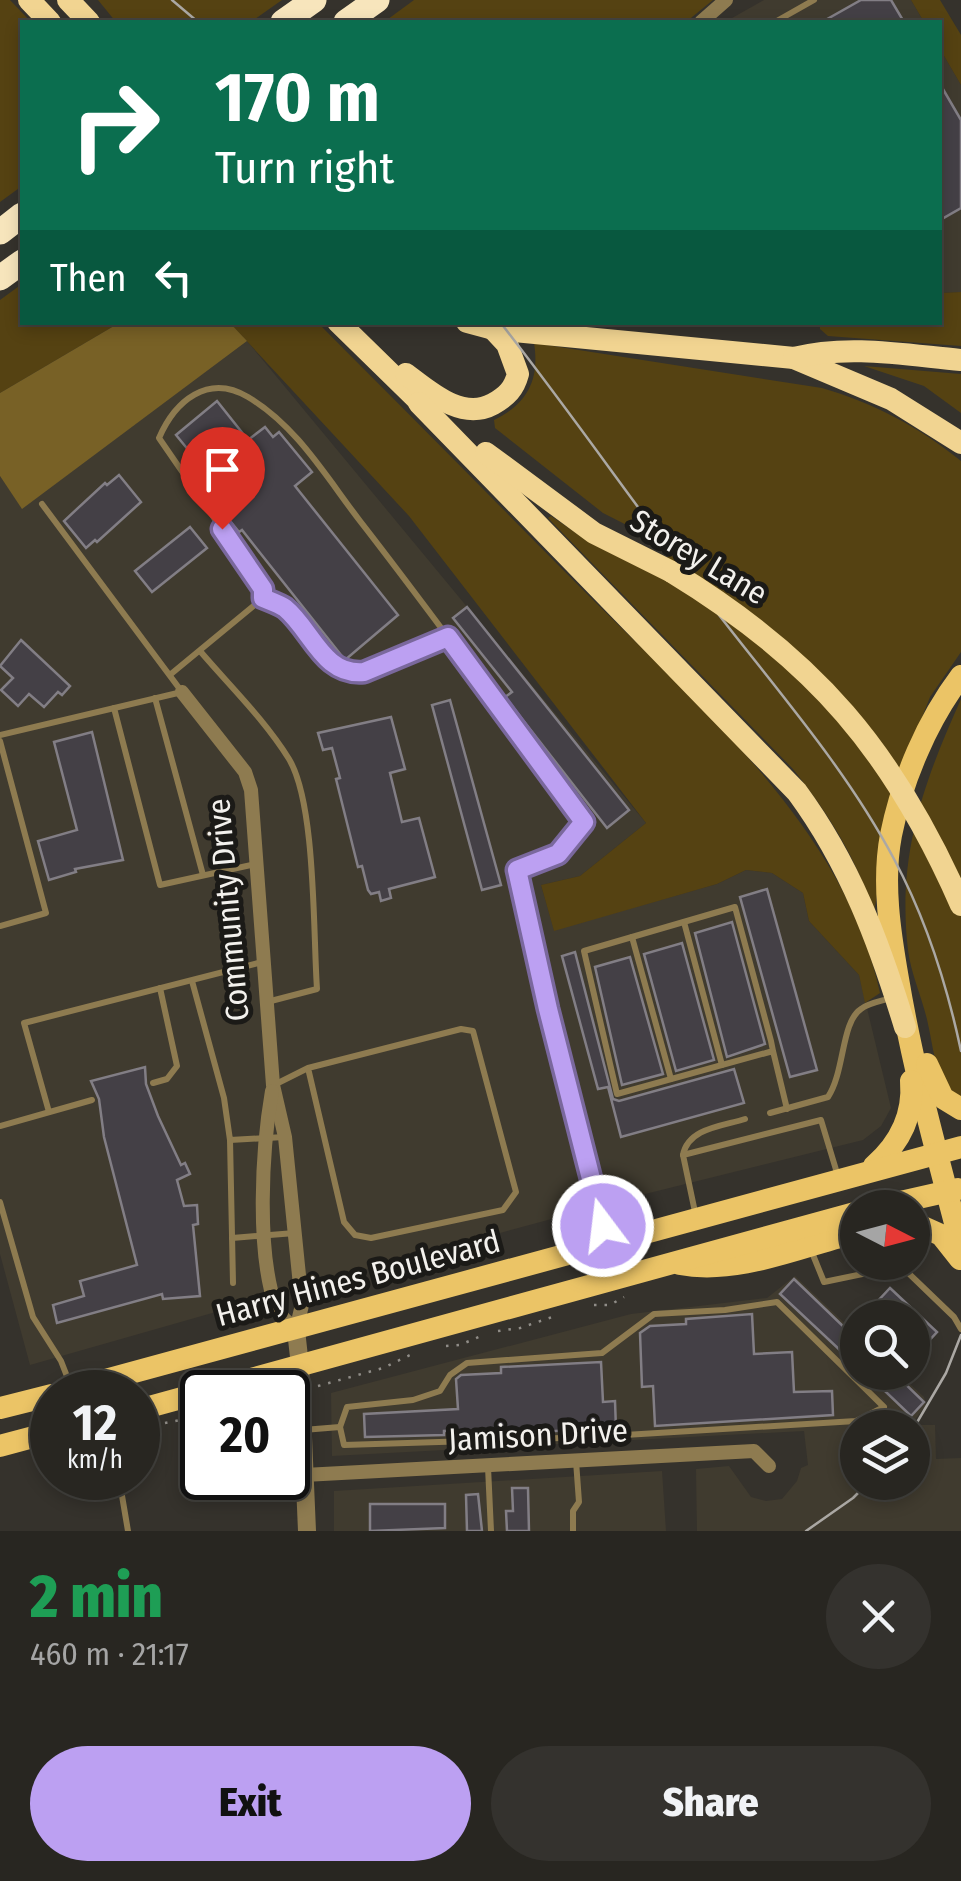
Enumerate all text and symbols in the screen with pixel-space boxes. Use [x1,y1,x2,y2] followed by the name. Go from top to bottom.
[215,56,380,140] text: 170 m
[50,60,180,190] icon: right
[215,141,394,195] text: Turn right
[146,250,201,305] icon: left
[50,255,126,301] text: Then
[180,427,265,530] pin
[195,442,250,497] icon: arrive
[624,501,774,613] street label: Storey Lane
[199,797,257,1023] street label: Community Drive
[551,1174,655,1278] position arrow
[840,1190,930,1280] north arrow
[840,1190,930,1500] map controls
[212,1222,504,1334] street label: Harry Hines Boulevard
[840,1300,930,1390] button: search
[180,1370,310,1500] speed limit sign: 20
[73,1393,117,1453] text: 12
[840,1410,930,1500] button: layers
[447,1411,629,1459] street label: Jamison Drive
[67,1445,123,1475] text: km/h
[30,1561,163,1633] text: 2 min
[826,1564,931,1669] button: close
[30,1635,189,1673] text: 460 m · 21:17
[30,1746,471,1861] button: Exit
[491,1746,931,1861] button: Share

